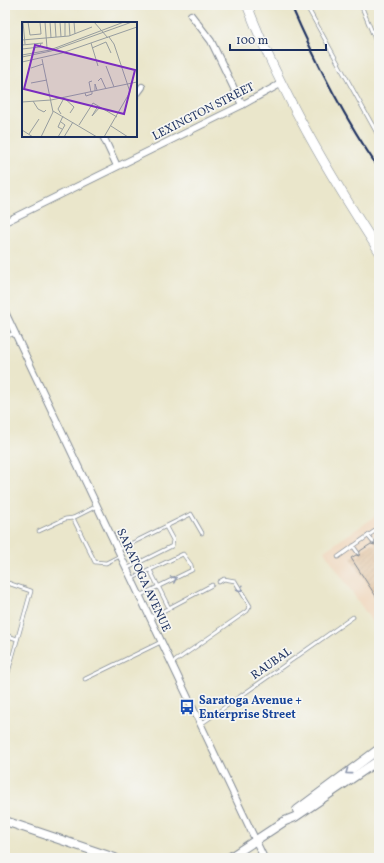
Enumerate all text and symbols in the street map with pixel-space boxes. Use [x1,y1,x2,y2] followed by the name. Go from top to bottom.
[22,22,137,137] inset map
[230,26,326,52] scale bar
[236,33,269,49] text: 100 m
[150,79,257,145] street label: LEXINGTON STREET
[112,526,174,635] street label: SARATOGA AVENUE
[170,576,177,584] one-way arrow
[235,585,243,592] one-way arrow
[248,644,295,684] street label: RAUBAL
[199,693,302,723] place label: Saratoga Avenue + Enterprise Street
[178,698,196,716] bus stop icon: Saratoga Avenue + Enterprise Street
[345,767,352,774] one-way arrow

